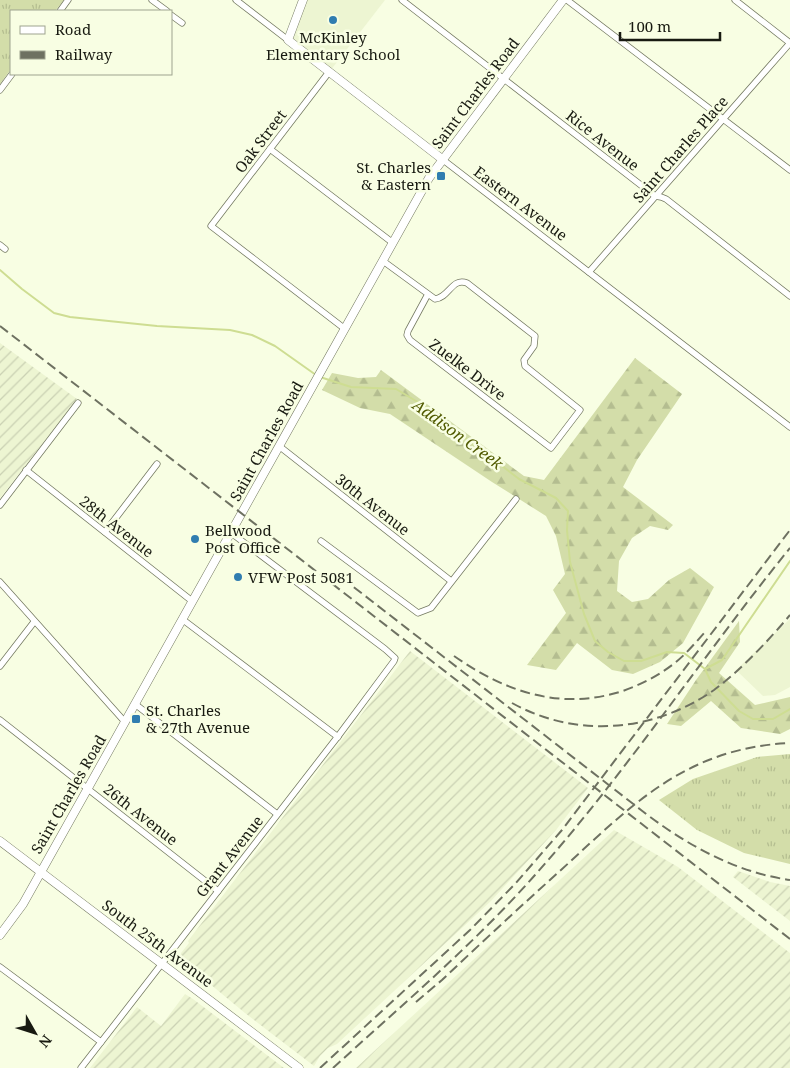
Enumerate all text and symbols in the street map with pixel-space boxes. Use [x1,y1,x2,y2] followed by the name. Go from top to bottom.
[10,10,172,75] legend
[620,10,720,42] scale bar
[327,14,339,26] marker: McKinley Elementary School
[628,16,671,36] text: 100 m
[55,19,91,39] text: Road
[266,27,400,64] place label: McKinley Elementary School
[427,33,523,153] street label: Saint Charles Road
[55,44,113,64] text: Railway
[628,91,732,207] street label: Saint Charles Place
[230,105,290,177] street label: Oak Street
[562,105,644,175] street label: Rice Avenue
[356,157,431,194] place label: St. Charles & Eastern
[470,161,572,245] street label: Eastern Avenue
[435,170,447,182] marker: St. Charles & Eastern
[426,334,510,404] street label: Zuelke Drive
[225,378,307,504] street label: Saint Charles Road
[408,393,508,475] water label: Addison Creek
[332,469,414,539] street label: 30th Avenue
[76,491,158,561] street label: 28th Avenue
[205,520,280,557] place label: Bellwood Post Office
[189,533,201,545] marker: Bellwood Post Office
[248,567,354,587] place label: VFW Post 5081
[232,571,244,583] marker: VFW Post 5081
[146,700,250,737] place label: St. Charles & 27th Avenue
[130,713,142,725] marker: St. Charles & 27th Avenue
[26,731,110,857] street label: Saint Charles Road
[100,779,182,849] street label: 26th Avenue
[191,811,267,901] street label: Grant Avenue
[98,895,218,991] street label: South 25th Avenue
[10,1008,60,1058] north arrow
[35,1031,56,1052] text: N

